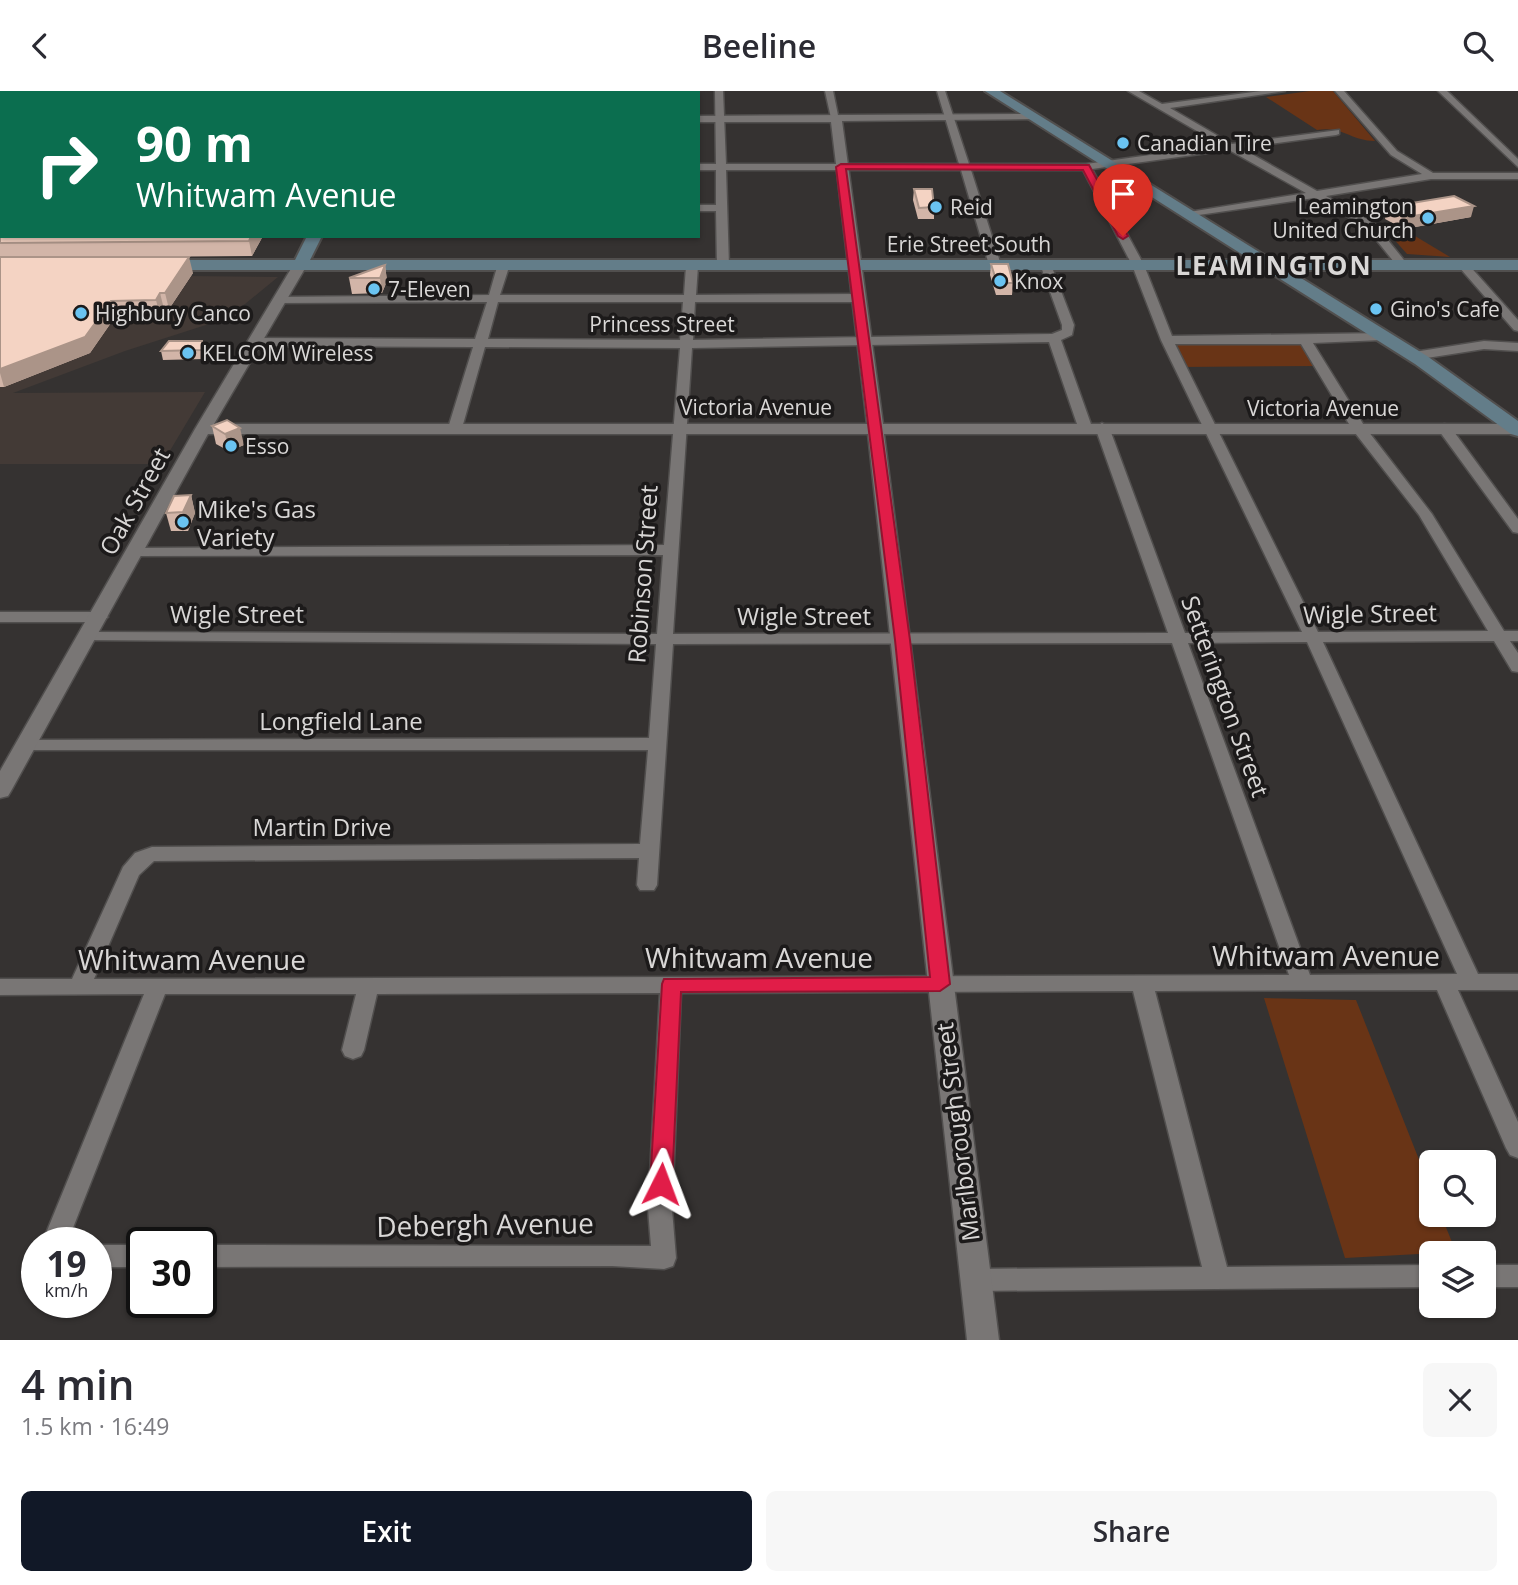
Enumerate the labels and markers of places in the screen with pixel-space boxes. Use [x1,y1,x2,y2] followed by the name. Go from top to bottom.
[1137,129,1272,157] place label: Canadian Tire
[1115,135,1131,151] marker: Canadian Tire
[1093,164,1153,236] pin
[1272,192,1414,244] place label: Leamington United Church
[950,193,993,221] place label: Reid
[928,199,944,215] marker: Reid
[1420,210,1436,226] marker: Leamington United Church
[1014,267,1063,295] place label: Knox
[992,273,1008,289] marker: Knox
[388,275,471,303] place label: 7-Eleven
[366,281,382,297] marker: 7-Eleven
[1390,295,1500,323] place label: Gino's Cafe
[95,299,251,327] place label: Highbury Canco
[1368,301,1384,317] marker: Gino's Cafe
[73,305,89,321] marker: Highbury Canco
[202,339,374,367] place label: KELCOM Wireless
[180,345,196,361] marker: KELCOM Wireless
[245,432,289,460] place label: Esso
[223,438,239,454] marker: Esso
[197,492,316,553] place label: Mike's Gas Variety
[175,514,191,530] marker: Mike's Gas Variety

